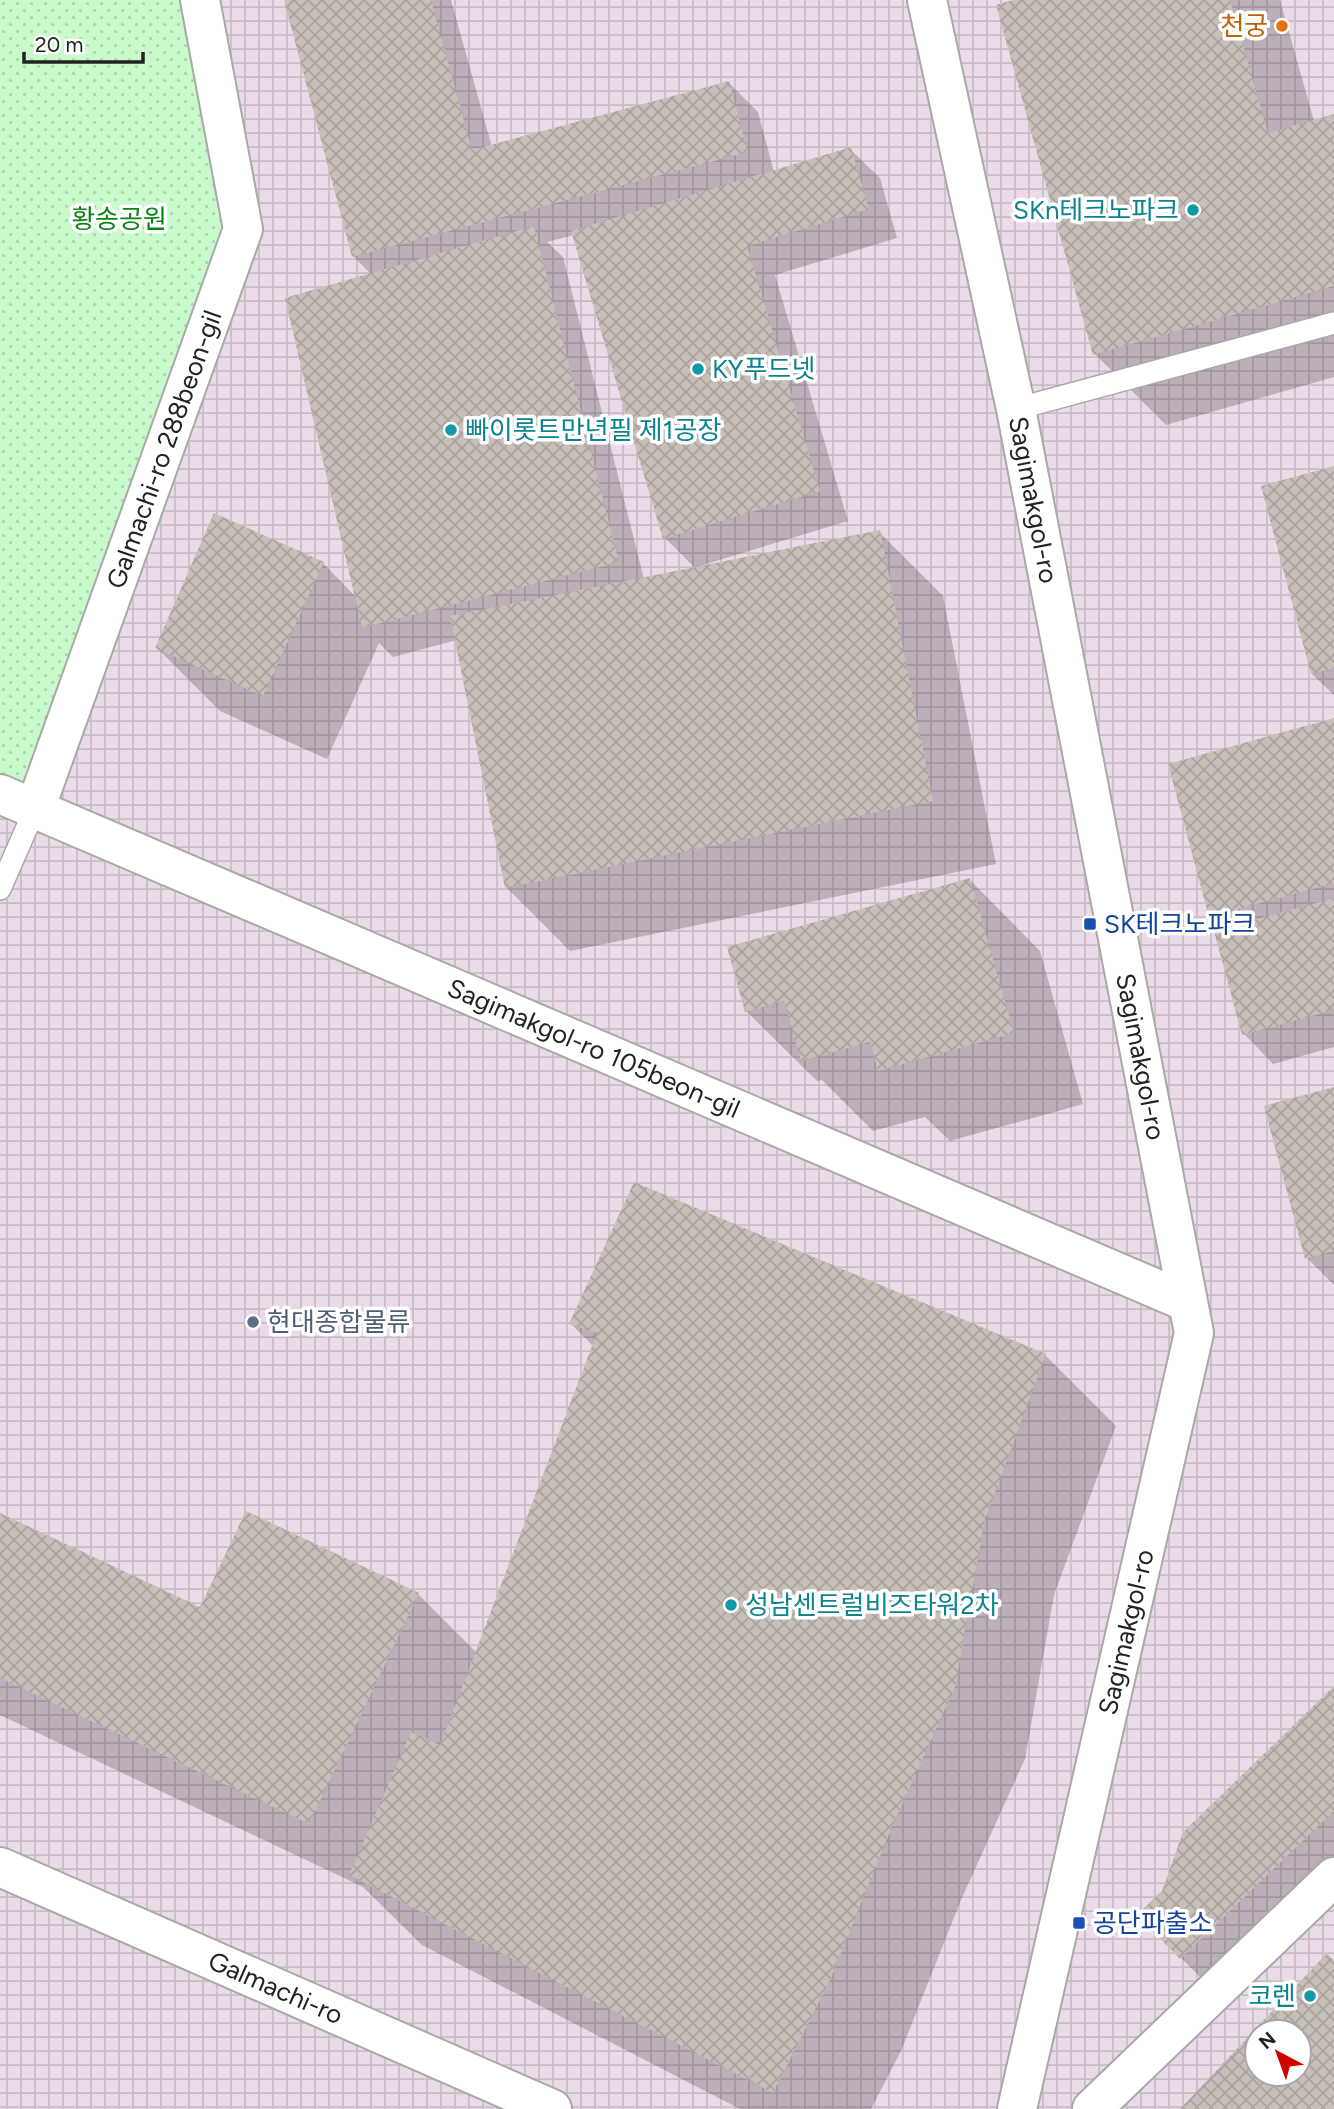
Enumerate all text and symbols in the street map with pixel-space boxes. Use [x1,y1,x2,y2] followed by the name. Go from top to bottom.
[1220,10,1268,42] place label: 천궁
[1274,18,1290,34] marker: 천궁
[24,21,144,65] scale bar
[35,32,83,57] text: 20 m
[1013,194,1179,226] place label: SKn테크노파크
[1185,202,1201,218] marker: SKn테크노파크
[71,203,167,235] park label: 황송공원
[99,306,229,593] street label: Galmachi-ro 288beon-gil
[712,353,815,385] place label: KY푸드넷
[690,361,706,377] marker: KY푸드넷
[465,414,721,446] place label: 빠이롯트만년필 제1공장
[1002,414,1065,586] street label: Sagimakgol-ro
[443,422,459,438] marker: 빠이롯트만년필 제1공장
[1104,908,1255,940] place label: SK테크노파크
[1082,916,1098,932] marker: SK테크노파크
[1109,970,1172,1143] street label: Sagimakgol-ro
[443,972,745,1125] street label: Sagimakgol-ro 105beon-gil
[267,1306,411,1338] place label: 현대종합물류
[245,1314,261,1330] marker: 현대종합물류
[1091,1546,1161,1718] street label: Sagimakgol-ro
[745,1589,999,1621] place label: 성남센트럴비즈타워2차
[723,1597,739,1613] marker: 성남센트럴비즈타워2차
[1093,1907,1213,1939] place label: 공단파출소
[1071,1915,1087,1931] marker: 공단파출소
[204,1944,348,2031] street label: Galmachi-ro
[1248,1980,1296,2012] place label: 코렌
[1302,1988,1318,2004] marker: 코렌
[1243,2018,1313,2088] north arrow
[1254,2027,1280,2054] text: N

